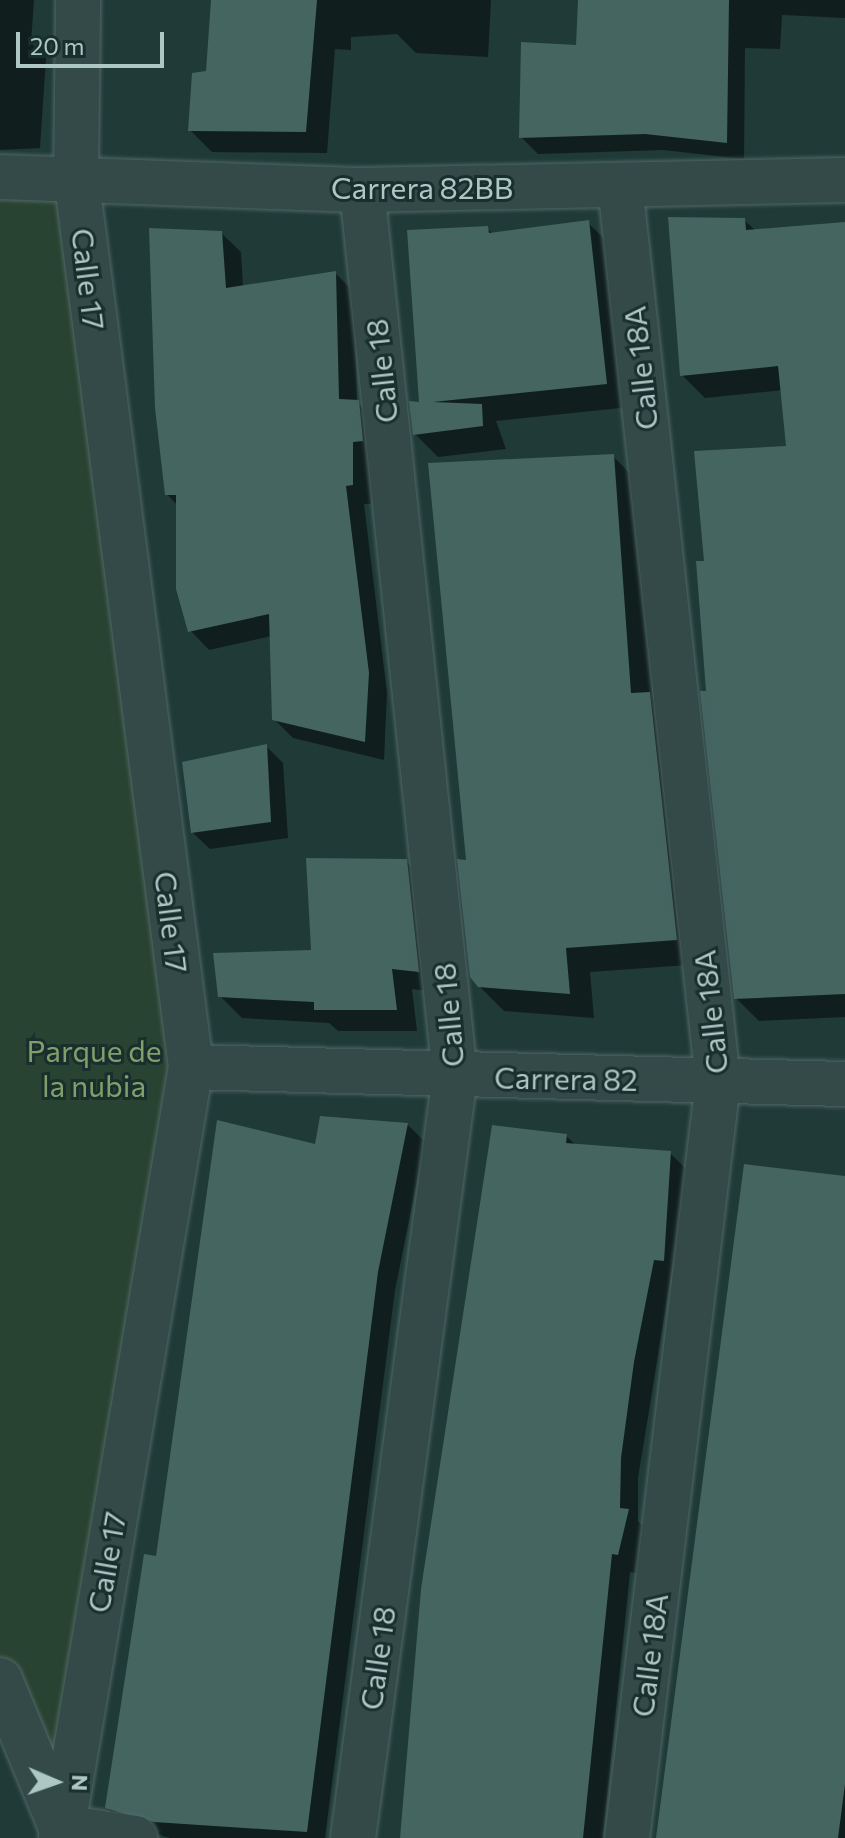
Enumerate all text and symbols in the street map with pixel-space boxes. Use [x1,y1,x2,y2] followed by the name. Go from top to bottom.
[20,16,168,66] scale bar
[30,31,84,60] text: 20 m
[331,169,513,205] street label: Carrera 82BB
[65,226,113,332] street label: Calle 17
[616,304,664,432] street label: Calle 18A
[358,317,404,425] street label: Calle 18
[148,869,196,975] street label: Calle 17
[686,948,734,1076] street label: Calle 18A
[426,962,470,1068] street label: Calle 18
[27,1032,161,1102] park label: Parque de la nubia
[494,1059,638,1097] street label: Carrera 82
[79,1509,133,1615] street label: Calle 17
[624,1591,674,1719] street label: Calle 18A
[352,1604,402,1712] street label: Calle 18
[16,1742,96,1822] north arrow
[67,1774,94,1792] text: N

